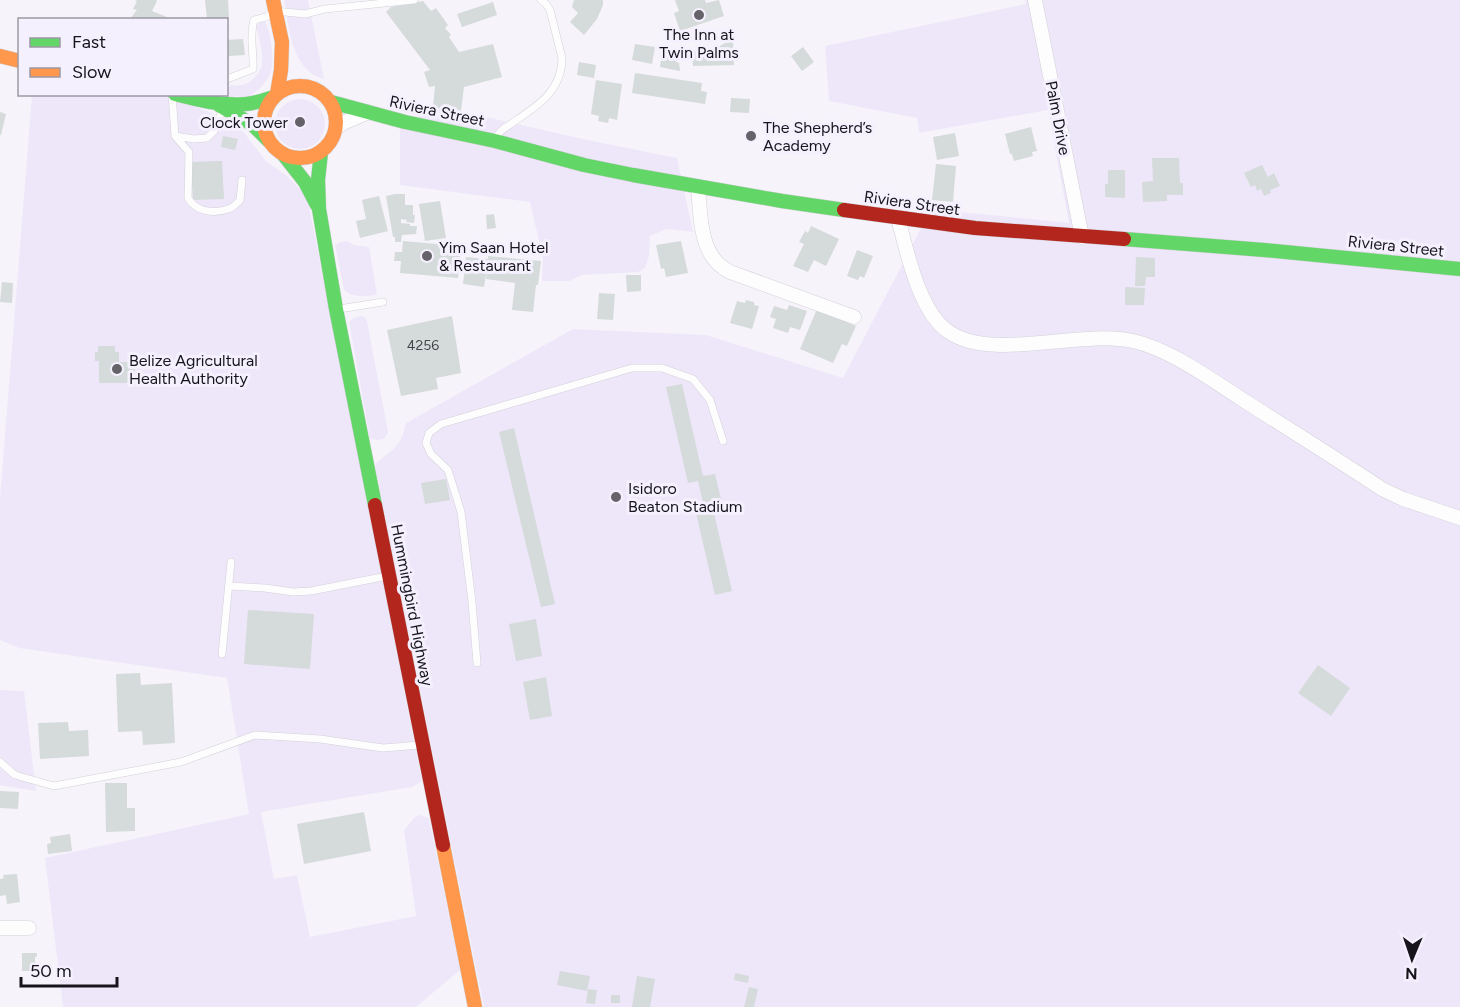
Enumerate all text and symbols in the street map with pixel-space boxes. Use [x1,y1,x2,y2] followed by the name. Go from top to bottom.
[692,8,706,22] marker: The Inn at Twin Palms
[18,18,228,96] legend
[659,25,739,62] place label: The Inn at Twin Palms
[72,31,106,53] text: Fast
[72,61,111,83] text: Slow
[1041,79,1075,157] street label: Palm Drive
[388,92,486,130] street label: Riviera Street
[200,113,289,132] place label: Clock Tower
[293,115,307,129] marker: Clock Tower
[763,118,872,155] place label: The Shepherd’s Academy
[744,129,758,143] marker: The Shepherd’s Academy
[863,187,961,219] street label: Riviera Street
[1347,231,1445,261] street label: Riviera Street
[439,238,549,275] place label: Yim Saan Hotel & Restaurant
[420,249,434,263] marker: Yim Saan Hotel & Restaurant
[407,337,439,354] house number: 4256
[129,351,258,388] place label: Belize Agricultural Health Authority
[110,362,124,376] marker: Belize Agricultural Health Authority
[628,479,742,516] place label: Isidoro Beaton Stadium
[609,490,623,504] marker: Isidoro Beaton Stadium
[387,522,437,688] street label: Hummingbird Highway
[1382,929,1442,989] north arrow
[21,950,117,988] scale bar
[30,960,72,982] text: 50 m
[1405,964,1418,983] text: N

